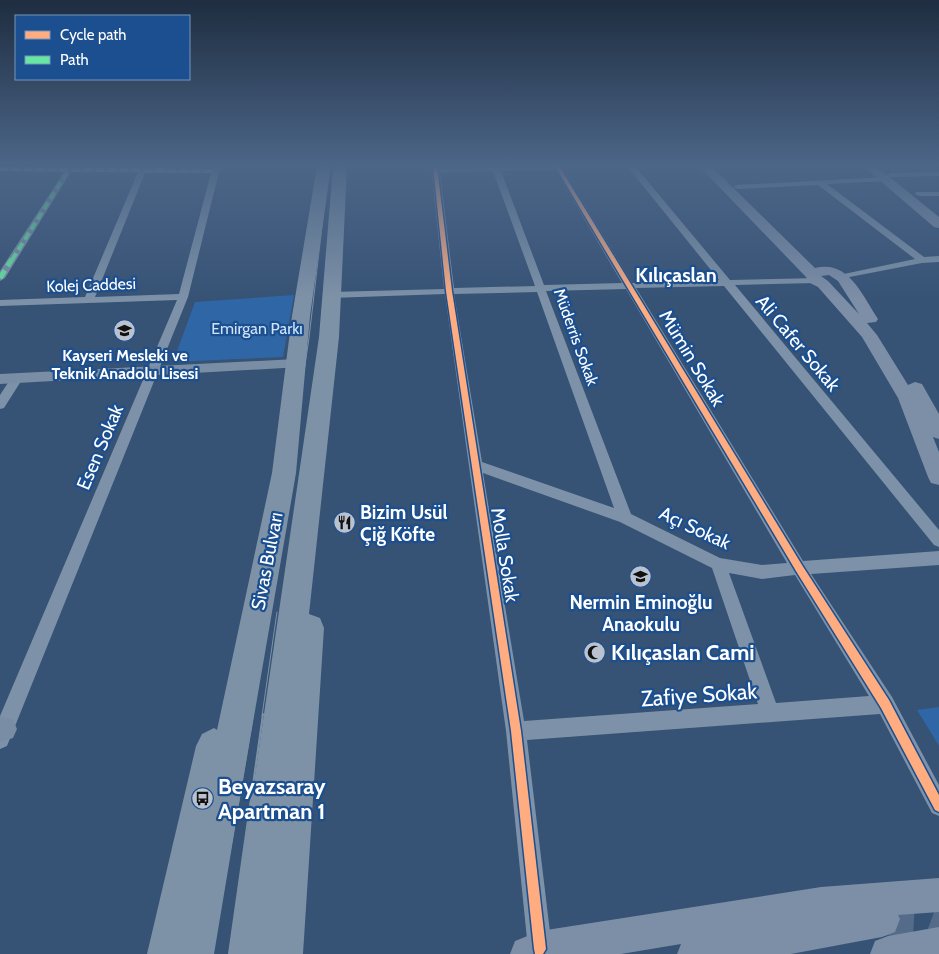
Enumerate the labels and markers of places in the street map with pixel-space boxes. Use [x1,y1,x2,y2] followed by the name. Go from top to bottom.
[113,319,137,343] school or university icon: Kayseri Mesleki ve Teknik Anadolu Lisesi
[52,346,198,383] place label: Kayseri Mesleki ve Teknik Anadolu Lisesi
[360,501,448,546] place label: Bizim Usül Çiğ Köfte
[332,511,356,535] restaurant icon: Bizim Usül Çiğ Köfte
[629,564,653,588] school or university icon: Nermin Eminoğlu Anaokulu
[569,591,713,636] place label: Nermin Eminoğlu Anaokulu
[611,639,755,666] place label: Kılıçaslan Cami
[583,640,607,664] mosque icon: Kılıçaslan Cami
[218,773,326,825] place label: Beyazsaray Apartman 1
[190,787,214,811] bus stop icon: Beyazsaray Apartman 1

